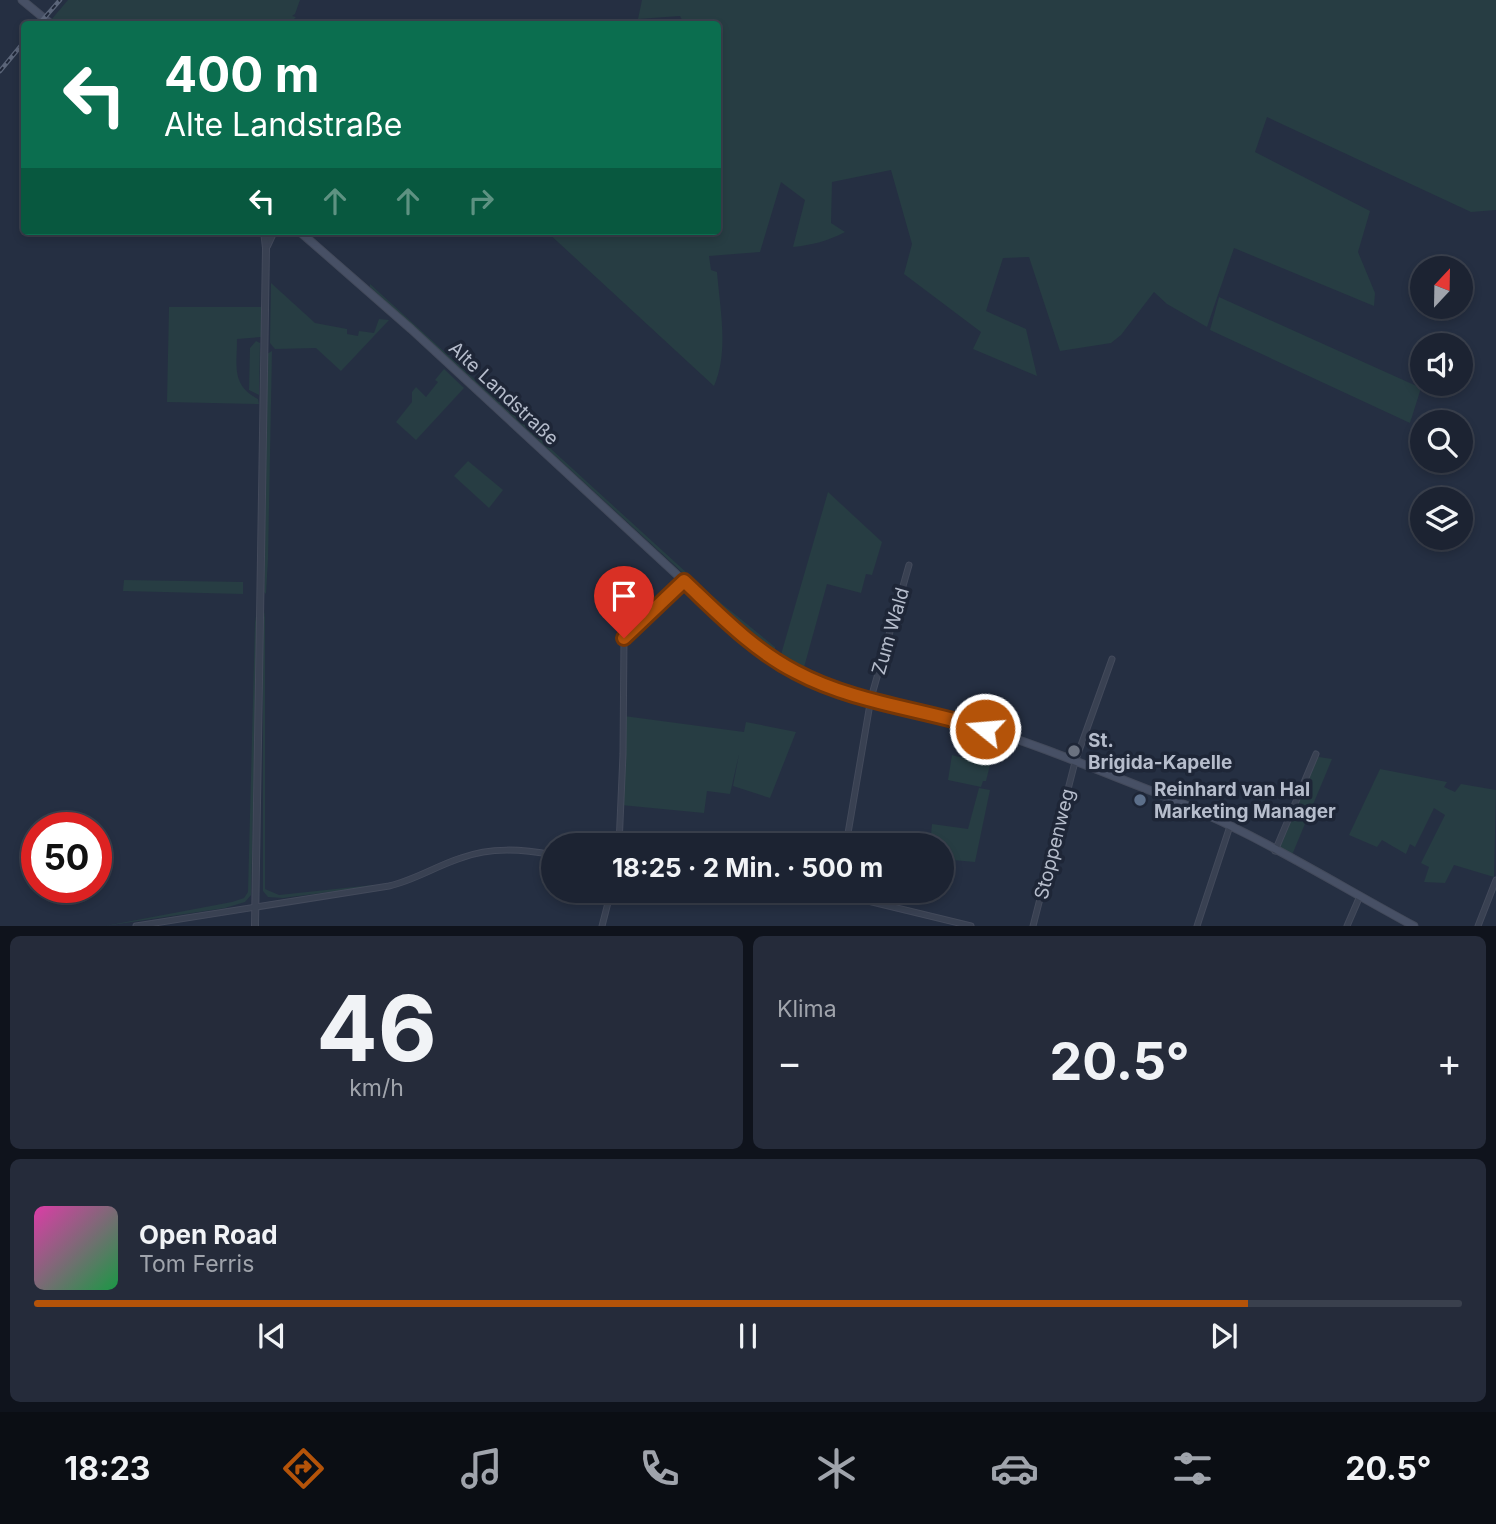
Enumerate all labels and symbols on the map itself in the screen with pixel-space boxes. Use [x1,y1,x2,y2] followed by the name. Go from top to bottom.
[1410,256,1474,318] north arrow
[444,337,563,450] street label: Alte Landstraße
[594,566,654,638] pin
[867,585,914,677] street label: Zum Wald
[948,692,1022,766] position arrow
[1088,729,1232,774] place label: St. Brigida-Kapelle
[1066,743,1082,759] marker: St. Brigida-Kapelle
[1154,778,1336,823] place label: Reinhard van Hal Marketing Manager
[1030,786,1079,902] street label: Stoppenweg
[1132,792,1148,808] marker: Reinhard van Hal Marketing Manager
[21,812,112,903] speed limit sign: 50

